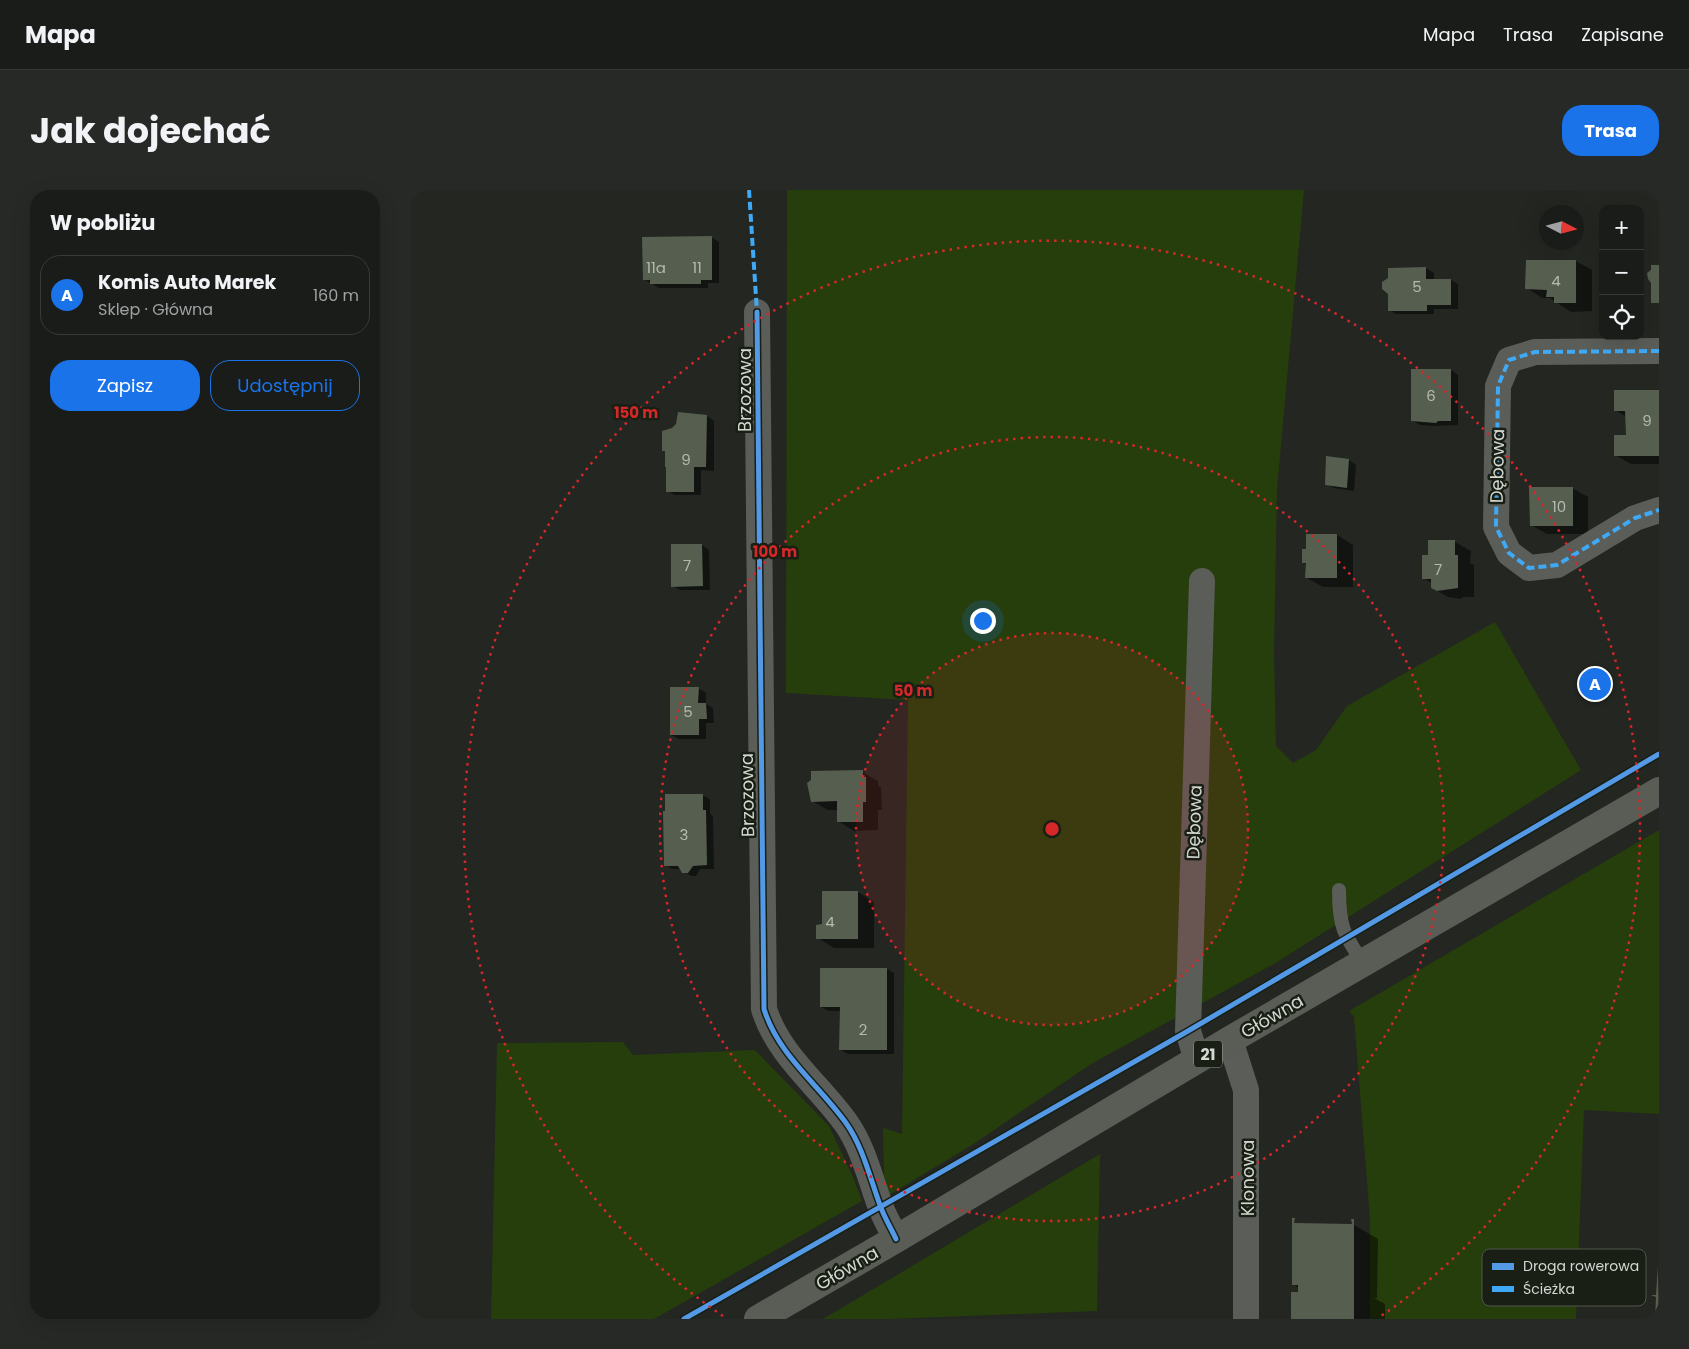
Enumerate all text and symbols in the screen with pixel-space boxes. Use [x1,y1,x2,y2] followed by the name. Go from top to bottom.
[25,18,96,51] text: Mapa
[1423,22,1475,47] text: Mapa
[1503,22,1553,47] text: Trasa
[1581,22,1664,47] text: Zapisane
[1562,105,1659,156] button: Trasa
[30,106,271,155] text: Jak dojechać
[1539,205,1584,250] north arrow
[1599,205,1644,340] map controls
[1599,205,1644,250] button: +
[50,208,155,237] text: W pobliżu
[1599,250,1644,295] button: −
[646,257,666,278] house number: 11a
[692,257,702,278] house number: 11
[98,269,276,296] text: Komis Auto Marek
[1551,270,1561,291] house number: 4
[1412,276,1422,297] house number: 5
[61,284,73,307] text: A
[313,284,359,307] text: 160 m
[1599,295,1644,340] button: locate
[98,298,213,321] text: Sklep · Główna
[732,348,757,432] street label: Brzozowa
[50,360,200,411] button: Zapisz
[210,360,360,411] button: Udostępnij
[1426,385,1436,406] house number: 6
[614,402,658,423] text: 150 m
[1642,410,1652,431] house number: 9
[1484,429,1510,503] street label: Dębowa
[681,449,691,470] house number: 9
[1552,496,1566,517] house number: 10
[753,541,797,562] text: 100 m
[683,555,691,576] house number: 7
[1434,559,1442,580] house number: 7
[970,608,996,634] your location
[1579,665,1611,703] pin: A
[894,680,932,701] text: 50 m
[683,701,693,722] house number: 5
[734,753,760,837] street label: Brzozowa
[1180,784,1208,860] street label: Dębowa
[1043,820,1061,838] centre of rings
[680,824,688,845] house number: 3
[825,911,835,932] house number: 4
[1236,988,1308,1044] street label: Główna
[859,1019,867,1040] house number: 2
[1194,1041,1222,1068] road number: 21
[1235,1140,1260,1216] street label: Klonowa
[811,1240,883,1296] street label: Główna
[1482,1249,1646,1306] legend
[1523,1256,1639,1276] text: Droga rowerowa
[1523,1279,1575,1299] text: Ścieżka

